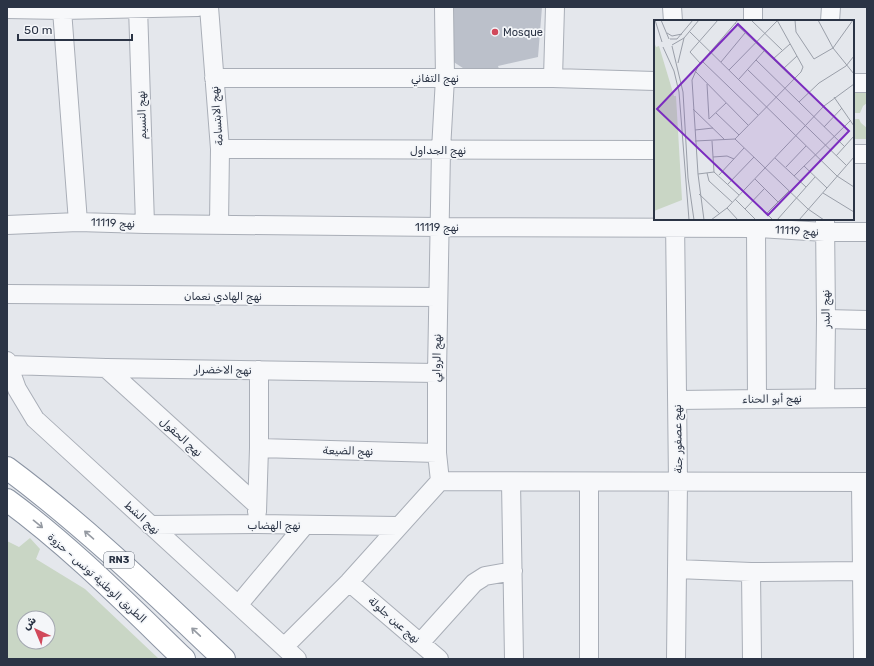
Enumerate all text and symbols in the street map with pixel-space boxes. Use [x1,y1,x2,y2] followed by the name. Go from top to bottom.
[18,16,132,42] scale bar
[654,20,854,220] inset map
[24,23,52,37] text: 50 m
[503,26,543,39] place label: Mosque
[490,27,500,37] marker: Mosque
[411,72,459,87] street label: نهج التفاني
[208,85,228,146] street label: نهج الابتسامة
[135,90,151,140] street label: نهج النسيم
[410,144,466,159] street label: نهج الجداول
[91,216,135,232] street label: نهج 11119
[415,221,459,236] street label: نهج 11119
[775,223,819,241] street label: نهج 11119
[819,289,835,330] street label: نهج البدر
[184,290,262,305] street label: نهج الهادي نعمان
[430,334,446,382] street label: نهج الروابي
[193,363,252,379] street label: نهج الاخضرار
[742,392,802,408] street label: نهج أبو الحناء
[671,404,687,474] street label: نهج عصفور جنة
[156,415,205,461] street label: نهج الحقول
[322,444,374,460] street label: نهج الضيعة
[120,499,162,539] street label: نهج الشط
[247,519,301,534] street label: نهج الهضاب
[32,520,43,529] one-way arrow
[44,530,149,626] street label: الطريق الوطنية تونس - حزوة
[84,531,95,540] one-way arrow
[104,552,134,568] road number: RN3
[364,594,423,647] street label: نهج عين جلولة
[16,610,56,650] north arrow
[20,614,39,633] text: ش
[191,628,201,637] one-way arrow

